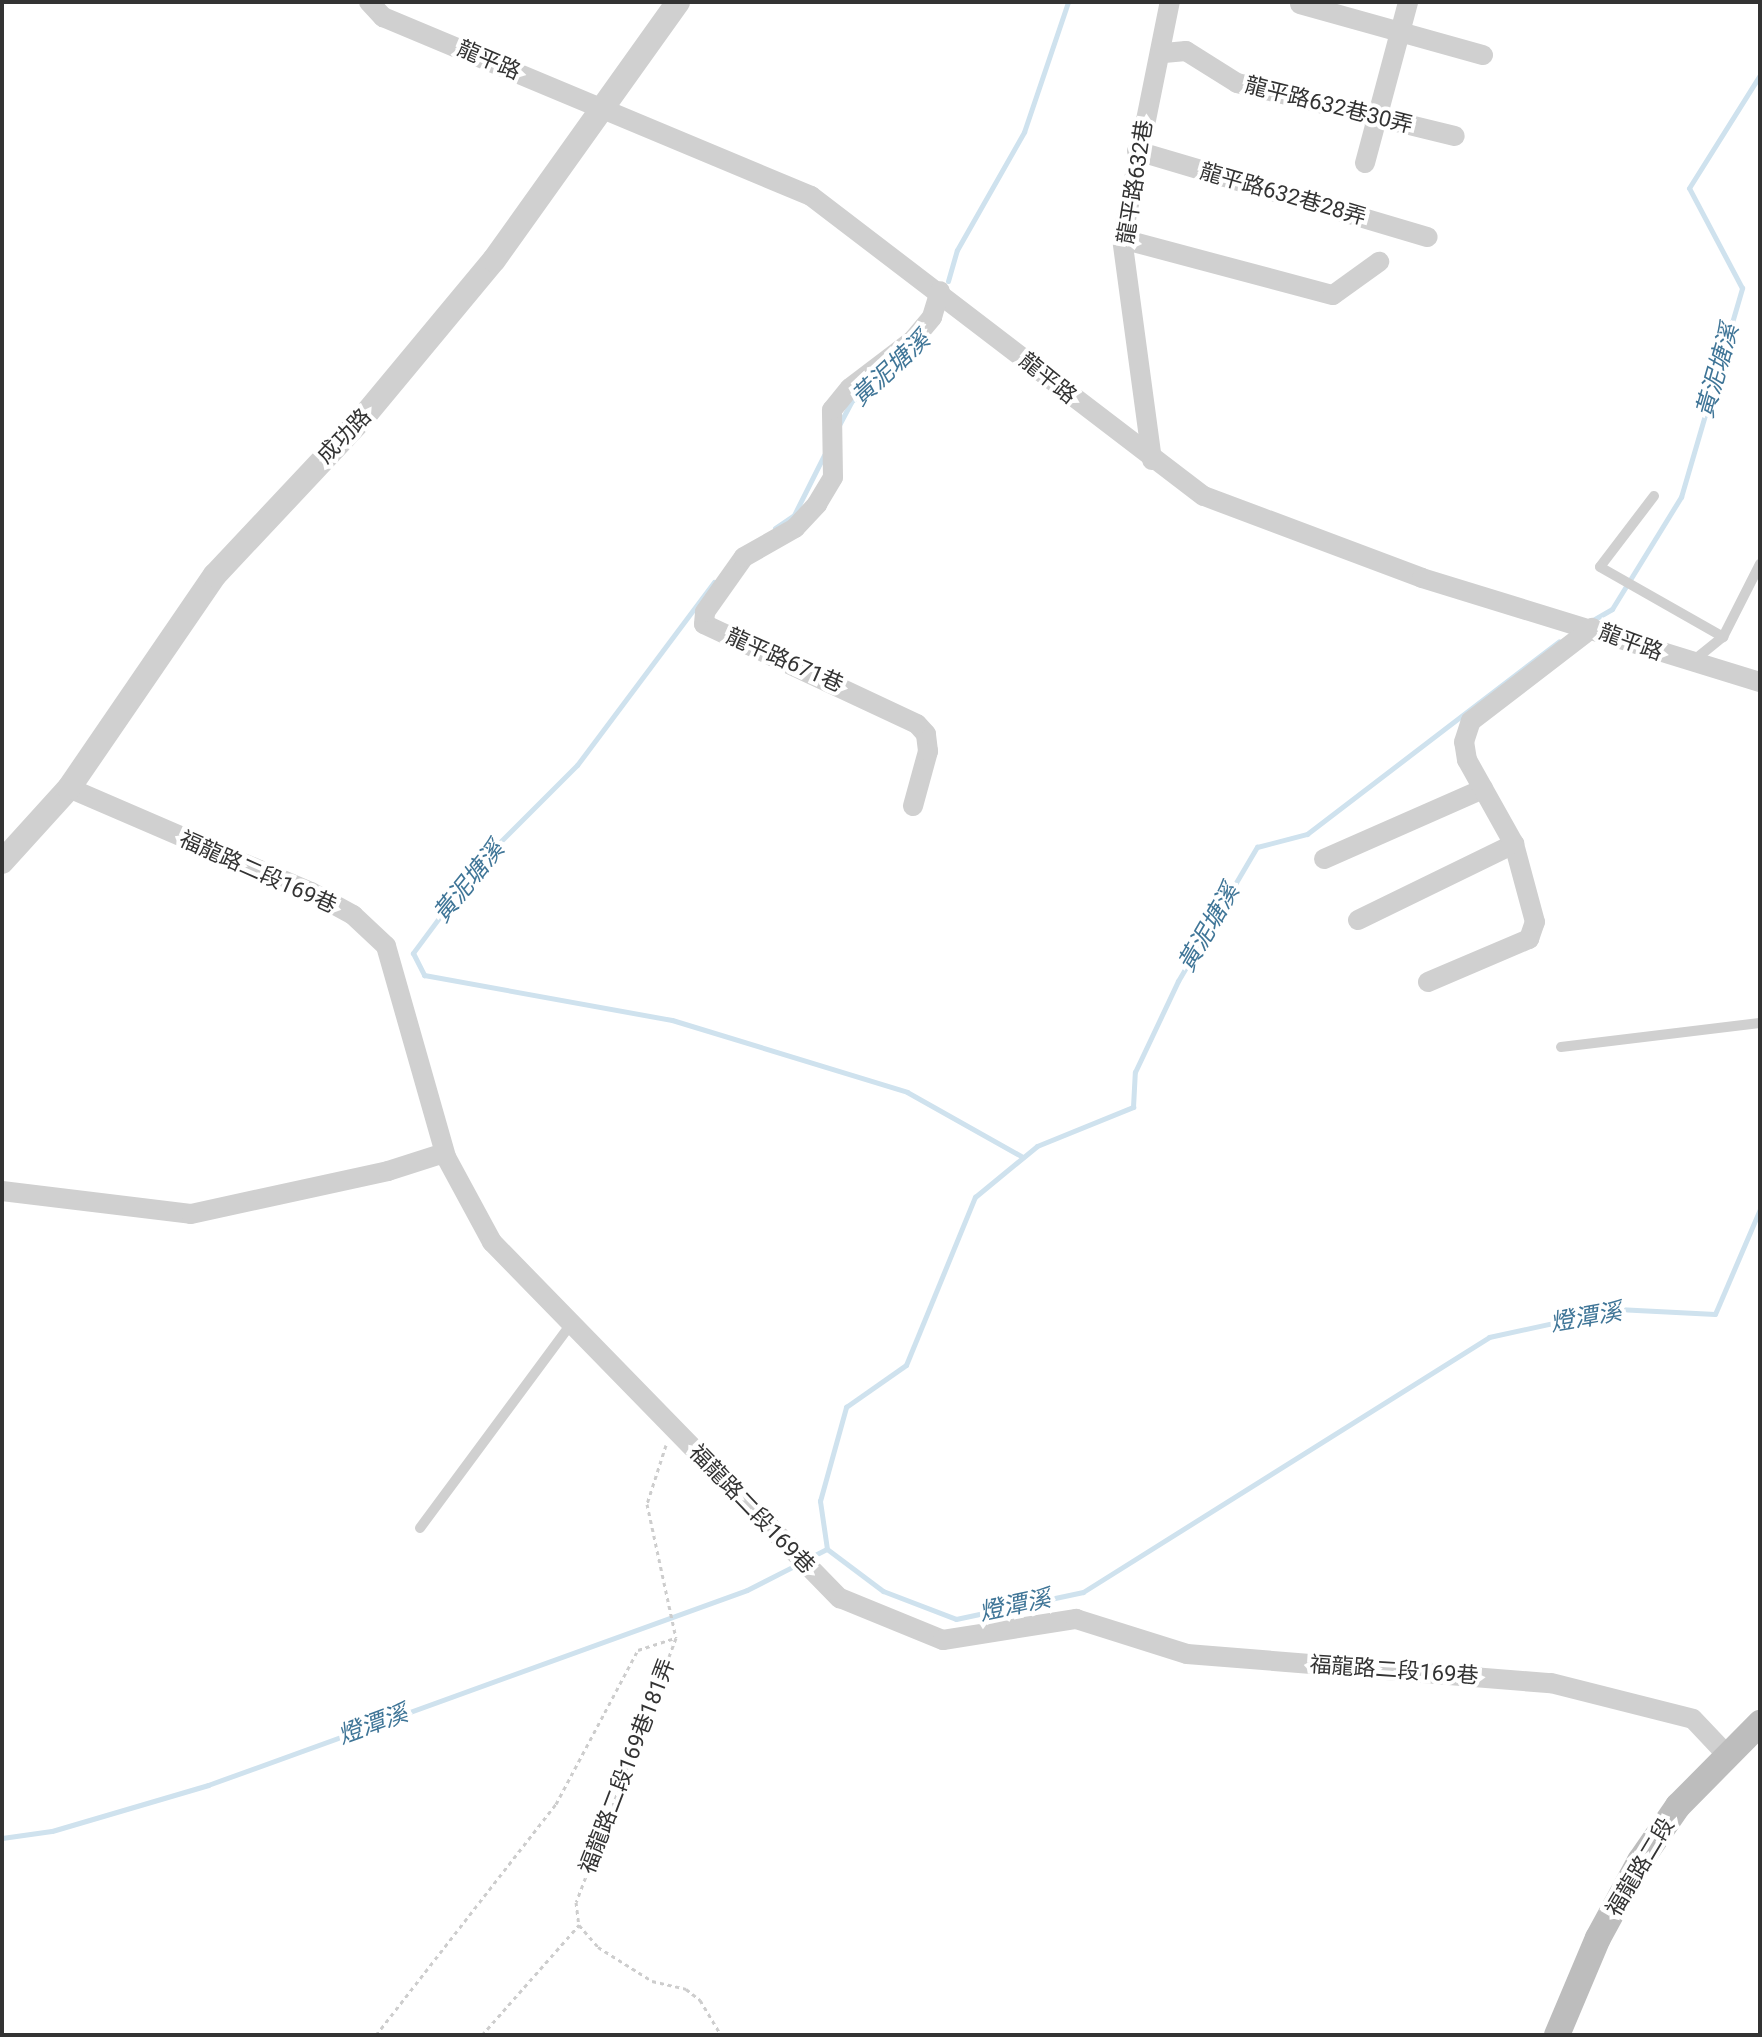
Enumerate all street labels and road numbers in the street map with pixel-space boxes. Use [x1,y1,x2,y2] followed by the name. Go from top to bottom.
[453,35,525,85] street label: 龍平路
[1242,71,1416,139] street label: 龍平路632巷30弄
[1112,118,1158,246] street label: 龍平路632巷
[1197,158,1369,230] street label: 龍平路632巷28弄
[1014,347,1082,409] street label: 龍平路
[312,403,376,469] street label: 成功路
[1595,618,1667,666] street label: 龍平路
[722,623,848,697] street label: 龍平路671巷
[175,826,341,918] street label: 福龍路二段169巷
[684,1439,820,1579] street label: 福龍路二段169巷
[1309,1651,1479,1689] street label: 福龍路二段169巷
[574,1655,680,1877] street label: 福龍路二段169巷181弄
[1600,1813,1680,1921] street label: 福龍路二段

